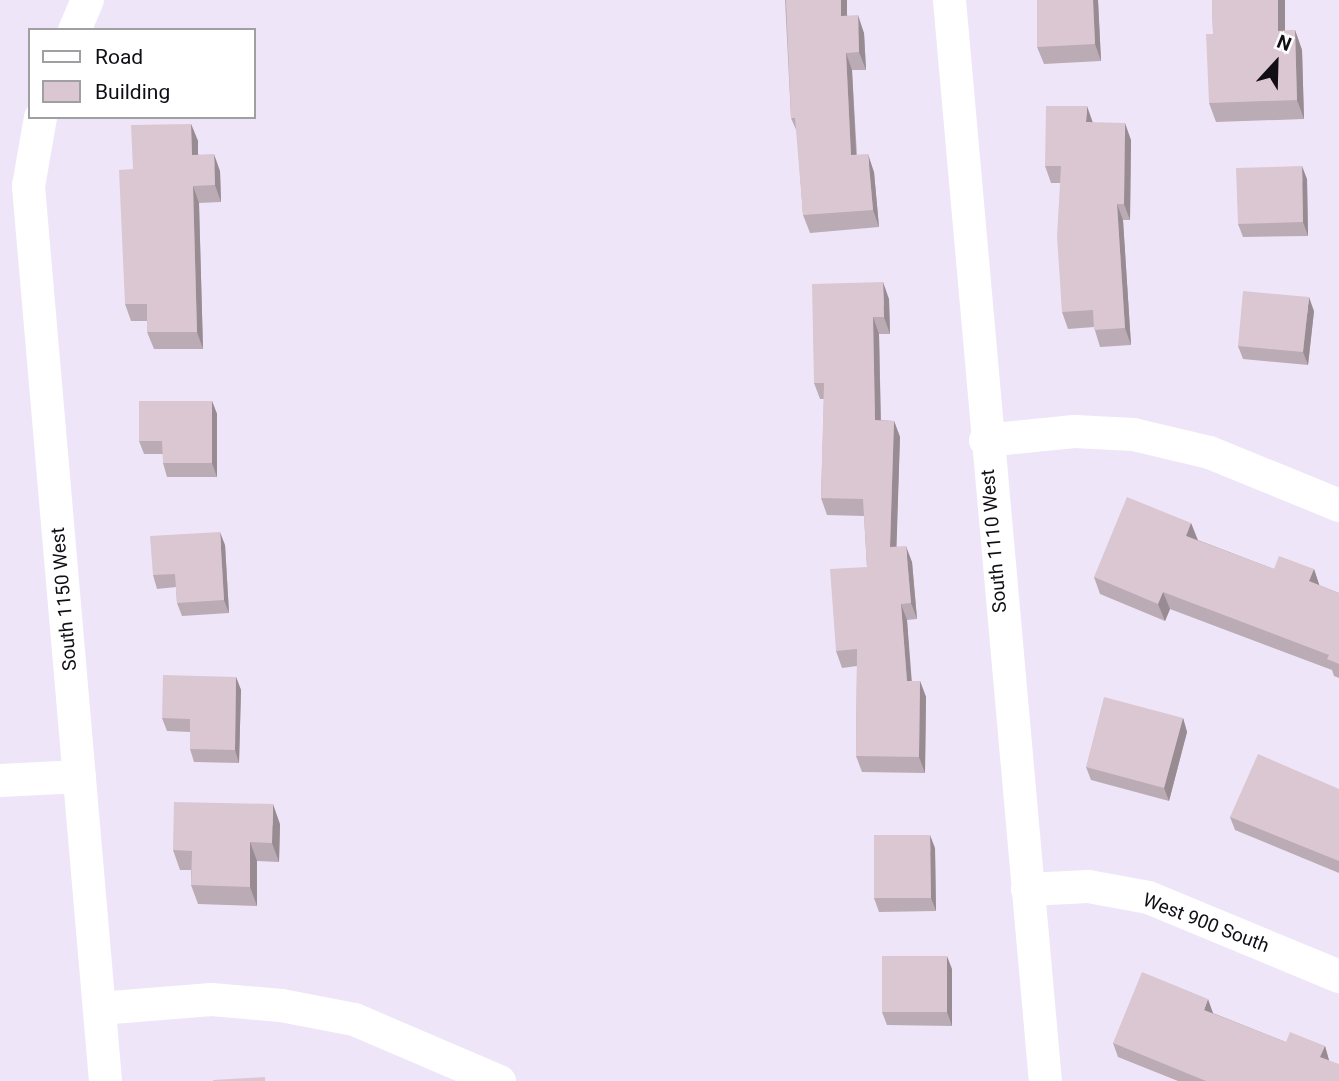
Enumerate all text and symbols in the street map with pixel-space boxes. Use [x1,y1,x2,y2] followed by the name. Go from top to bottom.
[28,28,256,119] legend
[1241,28,1311,98] north arrow
[1274,30,1295,56] text: N
[95,45,143,69] text: Road
[95,80,170,104] text: Building
[976,468,1012,614] street label: South 1110 West
[46,526,82,672] street label: South 1150 West
[1140,888,1272,958] street label: West 900 South

